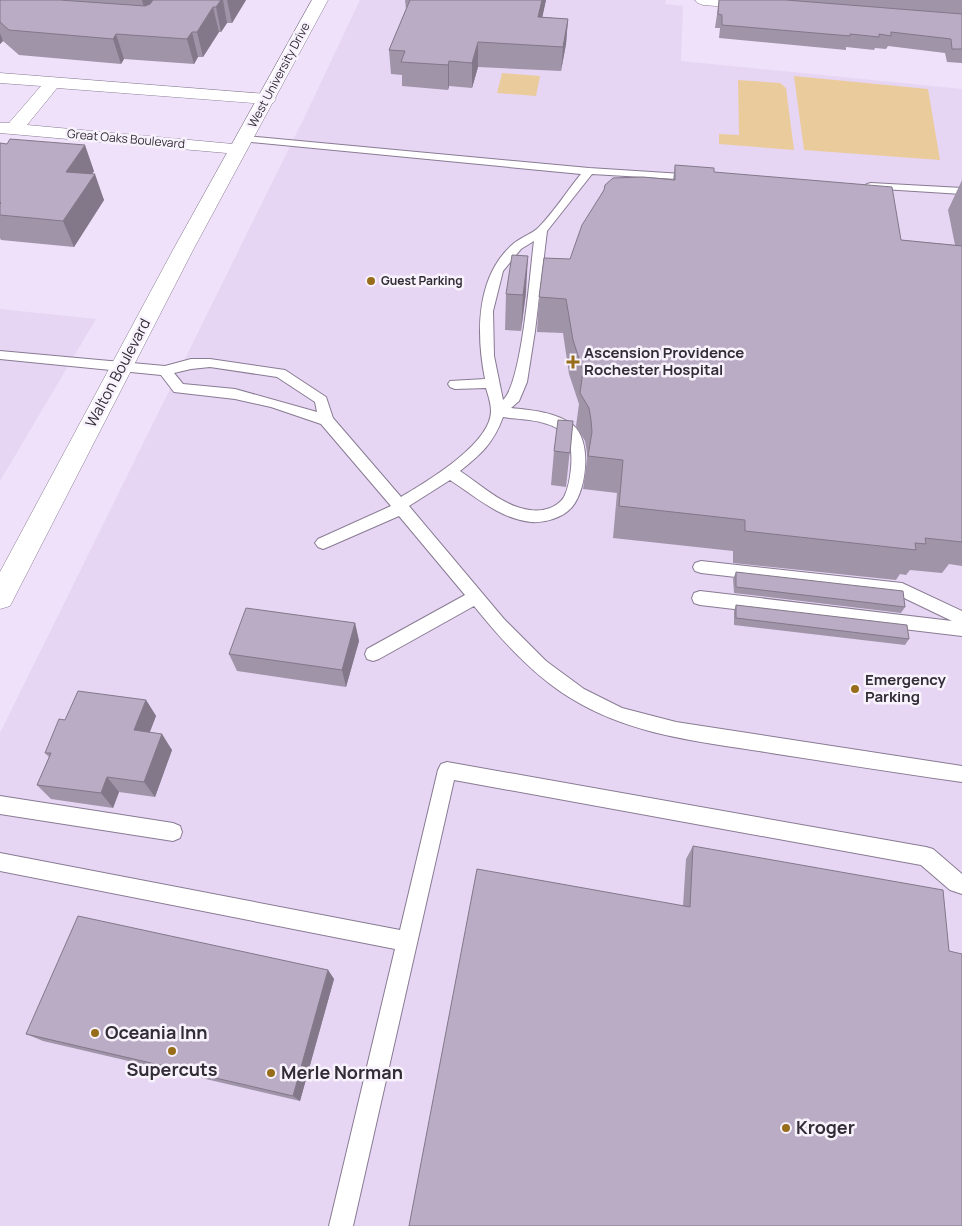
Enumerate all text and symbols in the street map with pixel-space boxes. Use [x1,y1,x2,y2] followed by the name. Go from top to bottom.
[244,19,313,130] street label: West University Drive
[66,125,186,152] street label: Great Oaks Boulevard
[381,272,463,289] place label: Guest Parking
[365,275,377,287] marker: Guest Parking
[80,315,155,431] street label: Walton Boulevard
[584,342,744,380] place label: Ascension Providence Rochester Hospital
[566,355,580,369] marker: Ascension Providence Rochester Hospital
[865,669,946,707] place label: Emergency Parking
[849,683,861,695] marker: Emergency Parking
[105,1020,207,1044] place label: Oceania Inn
[89,1027,101,1039] marker: Oceania Inn
[166,1045,178,1057] marker: Supercuts
[126,1057,218,1081] place label: Supercuts
[281,1060,403,1084] place label: Merle Norman
[265,1067,277,1079] marker: Merle Norman
[796,1115,855,1139] place label: Kroger
[780,1122,792,1134] marker: Kroger

